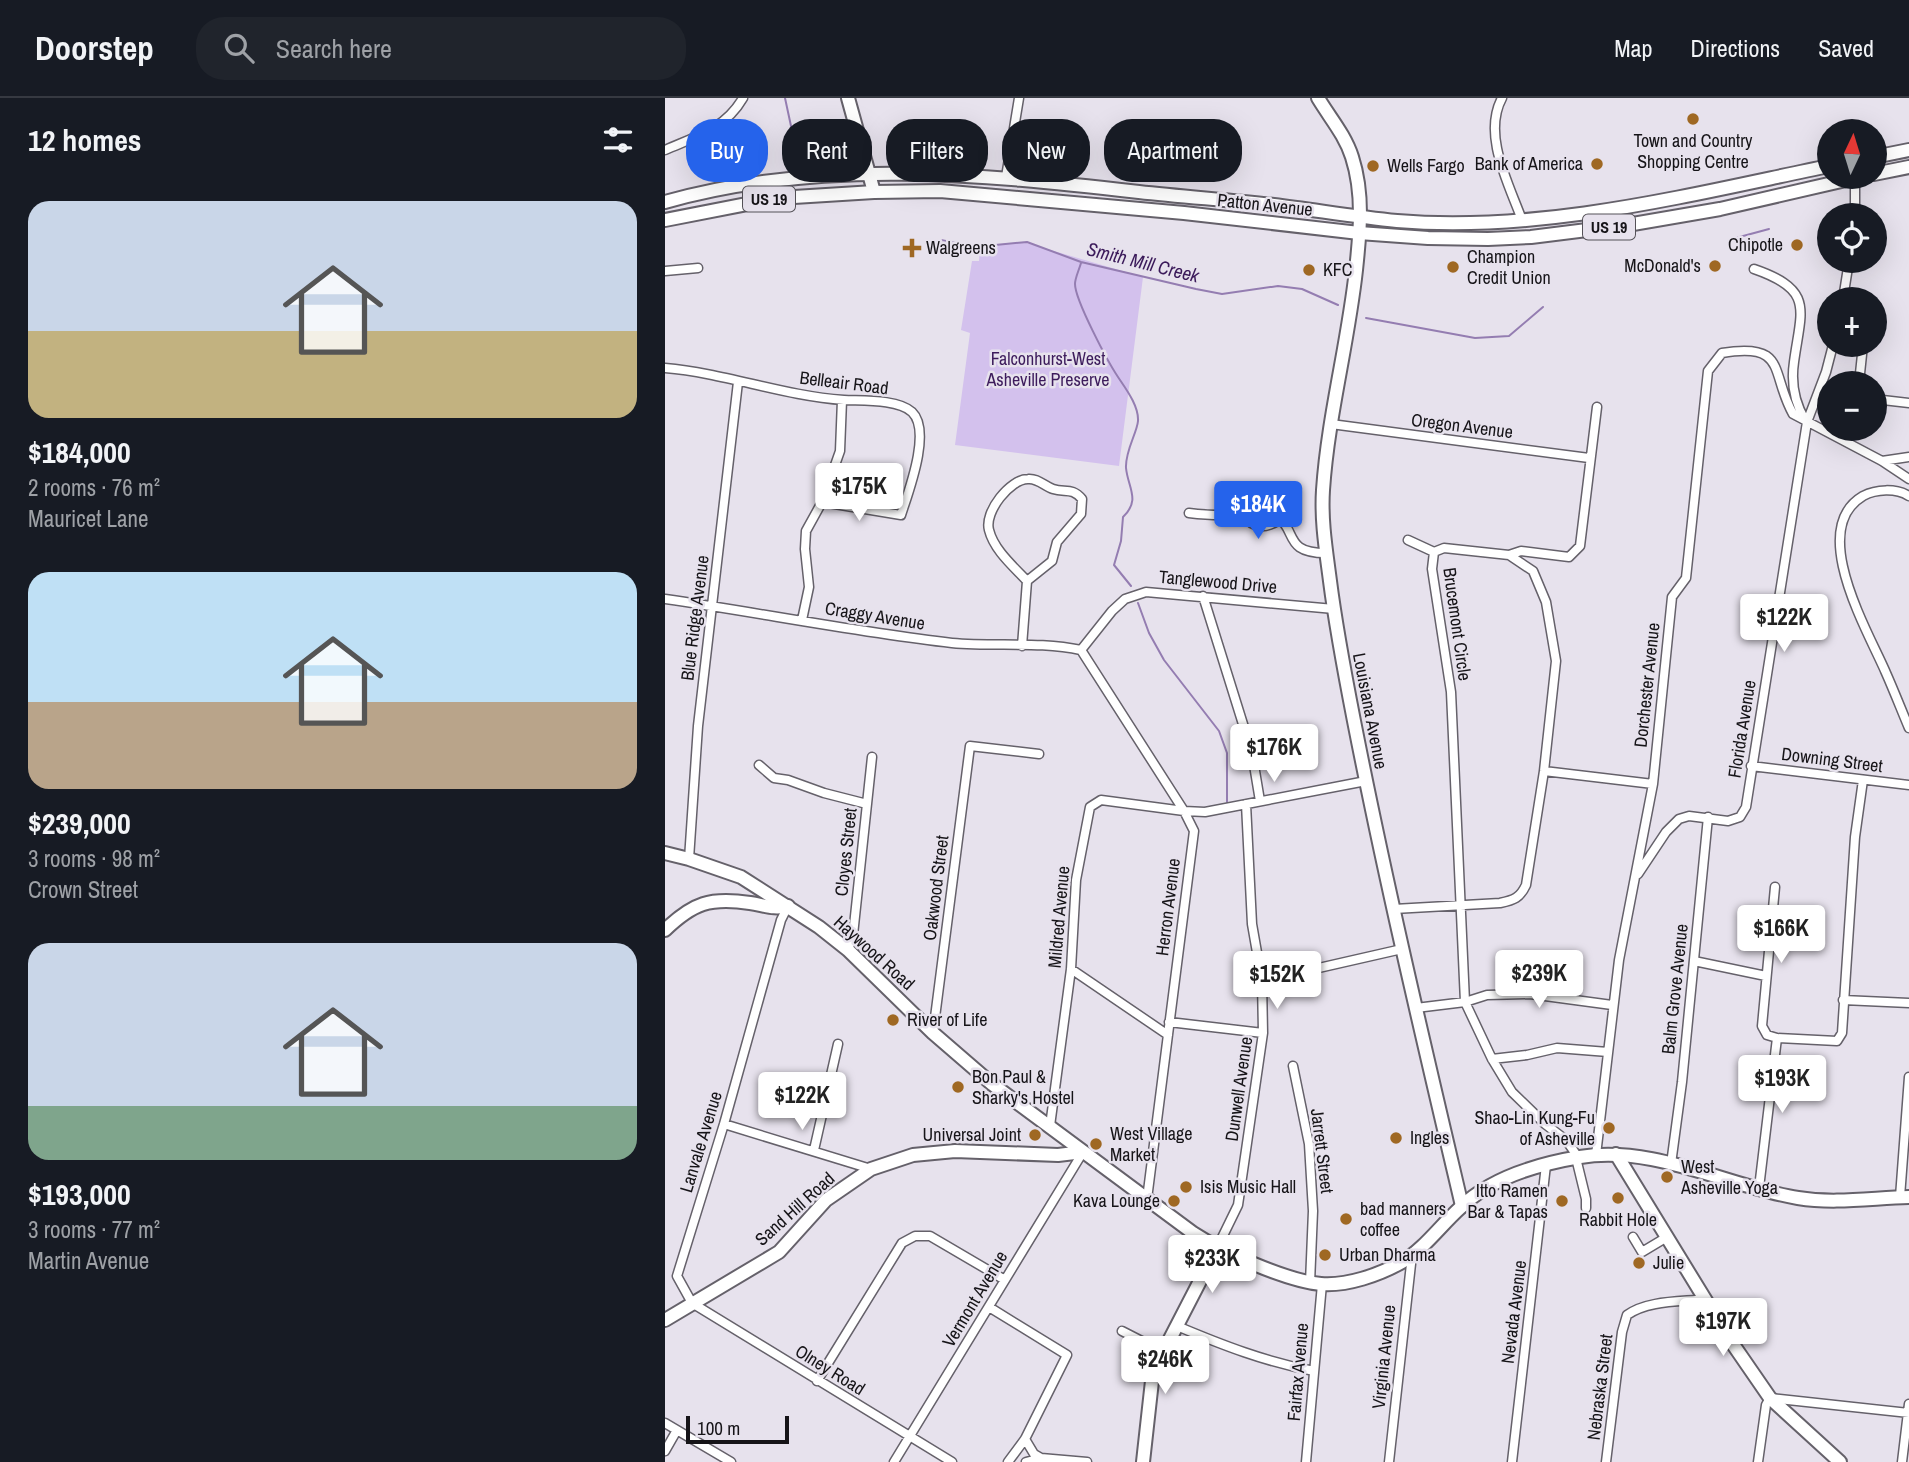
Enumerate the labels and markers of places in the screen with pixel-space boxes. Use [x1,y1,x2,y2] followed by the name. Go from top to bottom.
[1685,111,1701,127] marker: Town and Country Shopping Centre
[1634,128,1753,174] place label: Town and Country Shopping Centre
[1475,151,1583,176] place label: Bank of America
[1387,153,1465,178] place label: Wells Fargo
[1589,156,1605,172] marker: Bank of America
[1365,158,1381,174] marker: Wells Fargo
[1728,232,1783,257] place label: Chipotle
[926,235,996,260] place label: Walgreens
[1789,237,1805,253] marker: Chipotle
[904,240,920,256] marker: Walgreens
[1467,244,1551,290] place label: Champion Credit Union
[1624,253,1701,278] place label: McDonald's
[1323,257,1353,282] place label: KFC
[1707,258,1723,274] marker: McDonald's
[1445,259,1461,275] marker: Champion Credit Union
[1301,262,1317,278] marker: KFC
[810,464,908,523] pin: $175K
[1209,482,1307,541] pin: $184K
[1735,594,1833,654] pin: $122K
[1225,724,1323,784] pin: $176K
[1732,906,1830,965] pin: $166K
[1490,950,1588,1010] pin: $239K
[1228,951,1326,1011] pin: $152K
[907,1007,987,1032] place label: River of Life
[885,1012,901,1028] marker: River of Life
[1733,1056,1831,1115] pin: $193K
[972,1064,1074,1110] place label: Bon Paul & Sharky's Hostel
[753,1072,851,1132] pin: $122K
[950,1079,966,1095] marker: Bon Paul & Sharky's Hostel
[1474,1105,1595,1151] place label: Shao-Lin Kung-Fu of Asheville
[1601,1120,1617,1136] marker: Shao-Lin Kung-Fu of Asheville
[1110,1121,1192,1167] place label: West Village Market
[923,1122,1021,1147] place label: Universal Joint
[1410,1125,1449,1150] place label: Ingles
[1027,1127,1043,1143] marker: Universal Joint
[1388,1130,1404,1146] marker: Ingles
[1088,1136,1104,1152] marker: West Village Market
[1680,1154,1778,1200] place label: West Asheville Yoga
[1659,1169,1675,1185] marker: West Asheville Yoga
[1200,1174,1296,1199] place label: Isis Music Hall
[1468,1178,1548,1224] place label: Itto Ramen Bar & Tapas
[1178,1179,1194,1195] marker: Isis Music Hall
[1073,1188,1160,1213] place label: Kava Lounge
[1610,1190,1626,1206] marker: Rabbit Hole
[1166,1193,1182,1209] marker: Kava Lounge
[1554,1193,1570,1209] marker: Itto Ramen Bar & Tapas
[1360,1196,1446,1242] place label: bad manners coffee
[1579,1207,1657,1232] place label: Rabbit Hole
[1338,1211,1354,1227] marker: bad manners coffee
[1163,1236,1261,1295] pin: $233K
[1339,1242,1436,1267] place label: Urban Dharma
[1317,1247,1333,1263] marker: Urban Dharma
[1653,1250,1684,1275] place label: Julie
[1631,1255,1647,1271] marker: Julie
[1674,1298,1772,1358] pin: $197K
[1116,1336,1214,1396] pin: $246K

